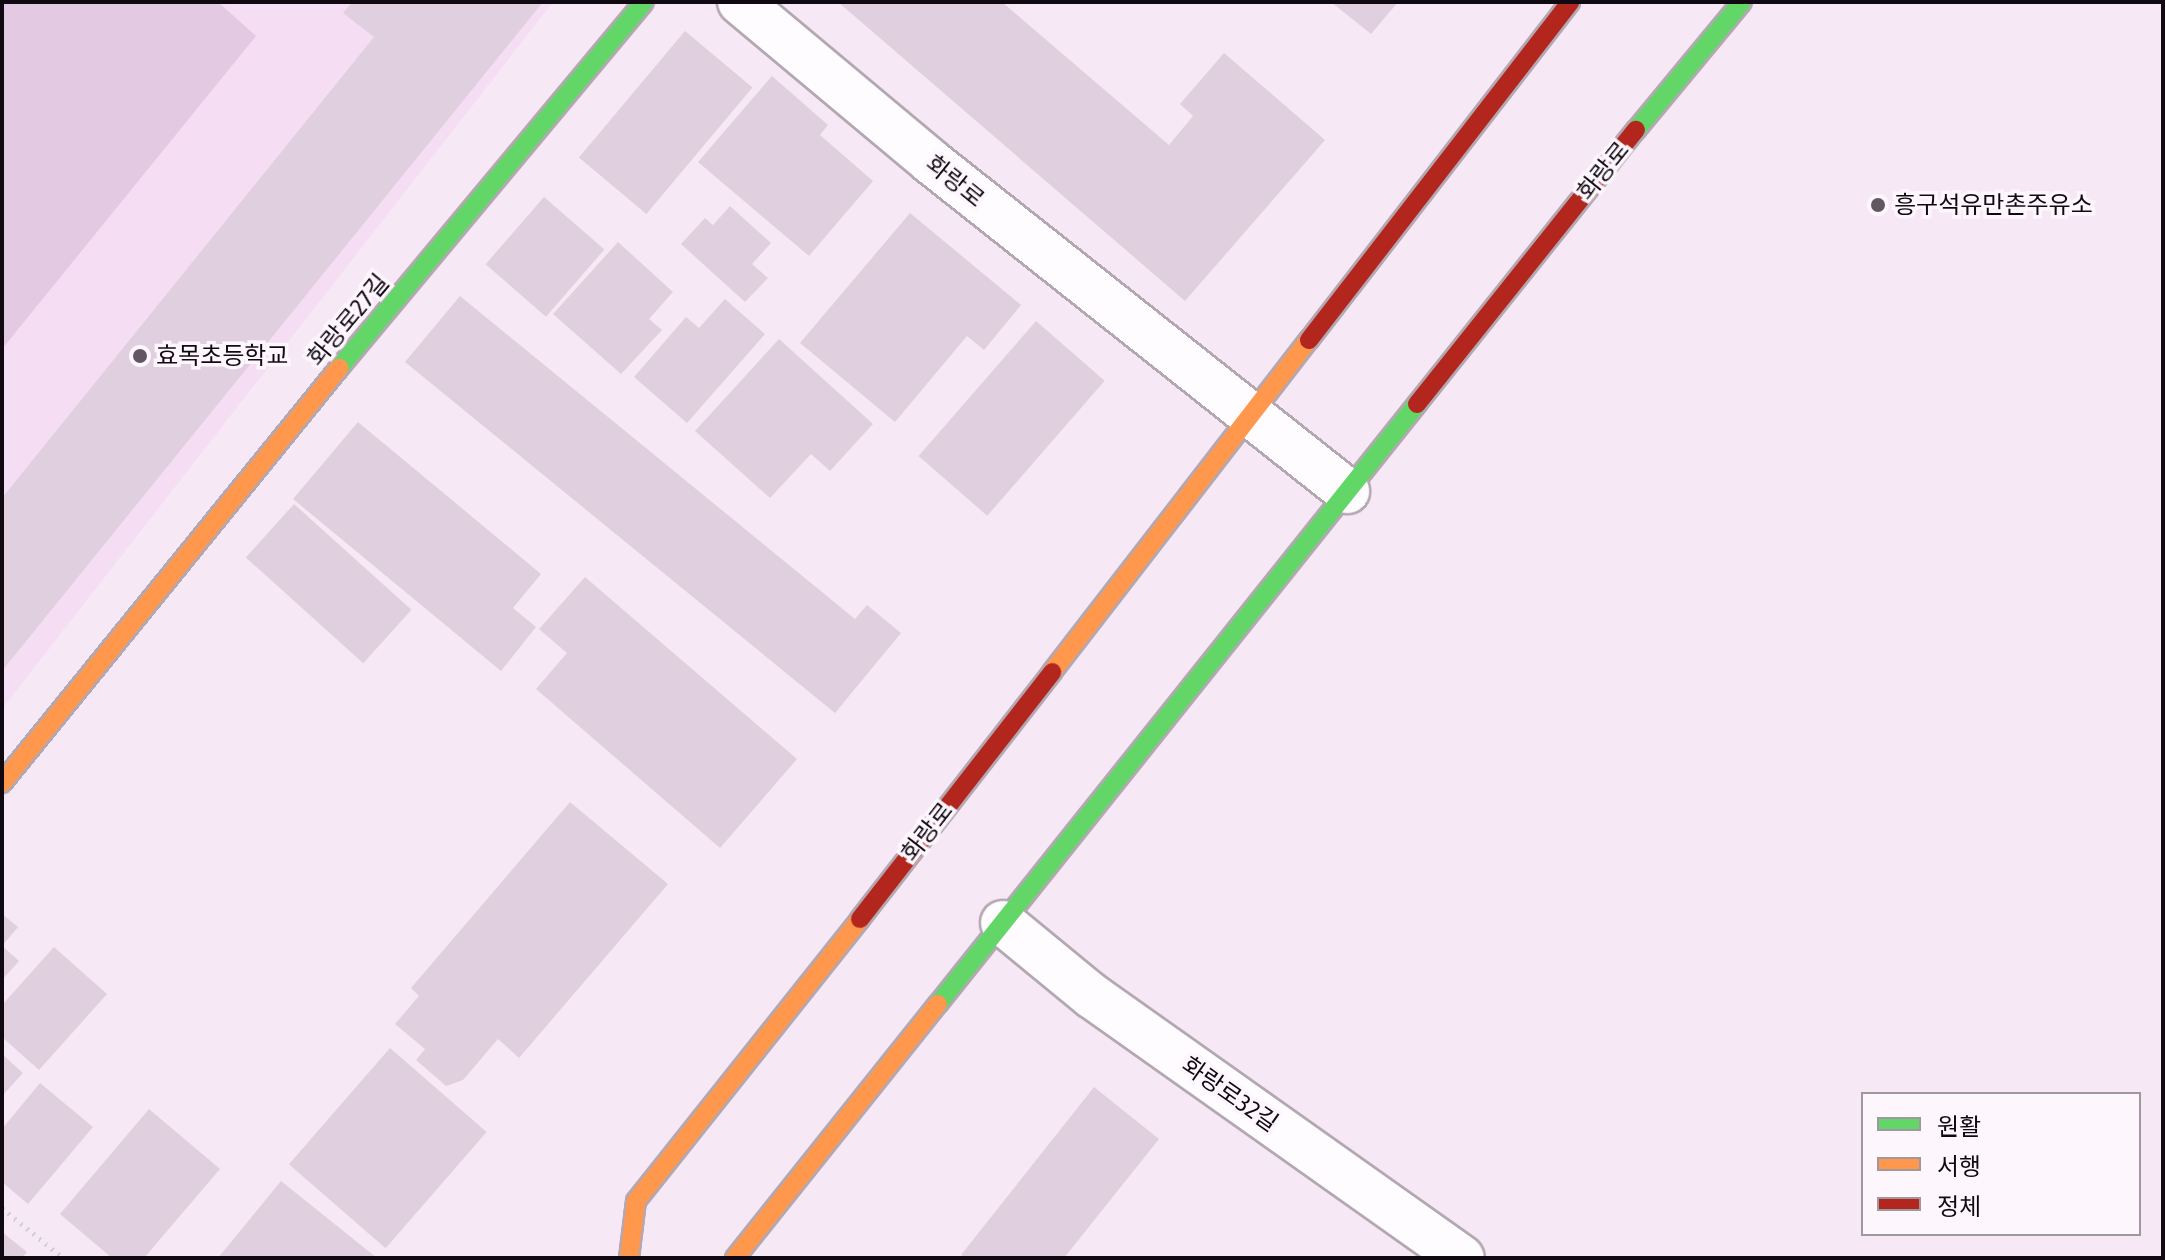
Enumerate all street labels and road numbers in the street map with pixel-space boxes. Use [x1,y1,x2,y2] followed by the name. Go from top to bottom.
[1571,136,1635,206] street label: 화랑로
[920,149,990,213] street label: 화랑로
[301,268,395,372] street label: 화랑로27길
[895,797,959,867] street label: 화랑로
[1176,1050,1284,1138] street label: 화랑로32길

